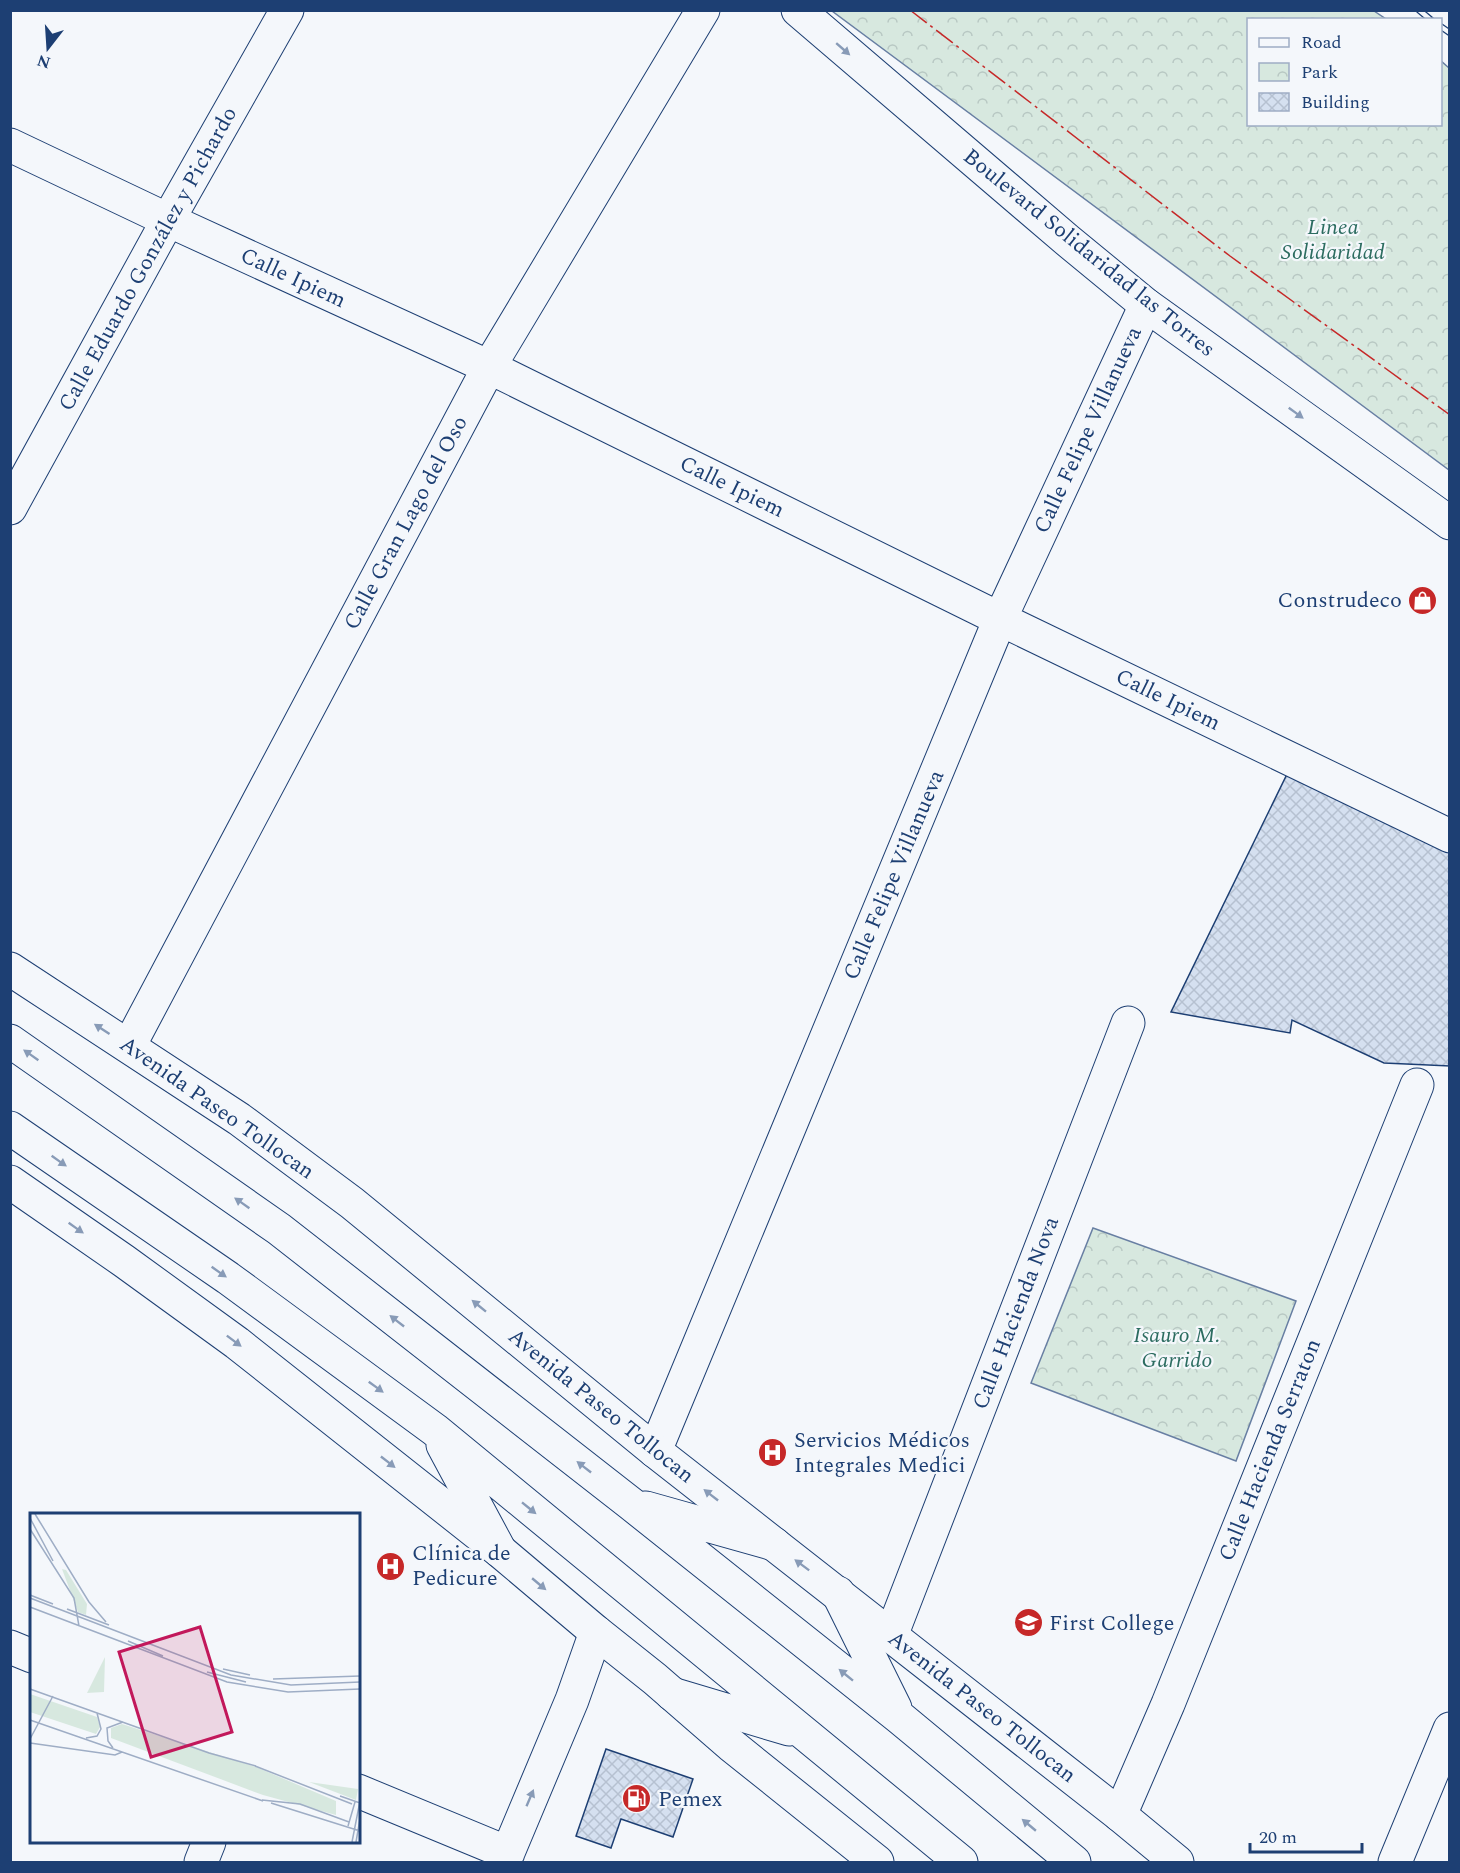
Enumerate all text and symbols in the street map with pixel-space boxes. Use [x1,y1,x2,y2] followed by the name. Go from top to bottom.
[18,18,78,78] north arrow
[1247,18,1442,126] legend
[1301,29,1342,56] text: Road
[835,42,851,55] one-way arrow
[34,48,54,75] text: N
[1301,59,1338,86] text: Park
[1301,89,1370,116] text: Building
[50,101,246,417] street label: Calle Eduardo González y Pichardo
[956,141,1222,365] street label: Boulevard Solidaridad las Torres
[1281,211,1385,269] park label: Linea Solidaridad
[235,239,351,317] street label: Calle Ipiem
[1025,321,1151,539] street label: Calle Felipe Villanueva
[1288,407,1303,419] one-way arrow
[335,410,477,636] street label: Calle Gran Lago del Oso
[674,447,790,527] street label: Calle Ipiem
[1278,584,1402,617] place label: Construdeco
[1407,584,1439,616] shop icon: Construdeco
[1110,660,1226,740] street label: Calle Ipiem
[835,765,953,985] street label: Calle Felipe Villanueva
[94,1023,110,1034] one-way arrow
[113,1028,321,1188] street label: Avenida Paseo Tollocan
[23,1050,39,1061] one-way arrow
[50,1155,66,1167] one-way arrow
[235,1197,251,1209] one-way arrow
[964,1211,1068,1414] street label: Calle Hacienda Nova
[68,1222,84,1233] one-way arrow
[211,1266,227,1278] one-way arrow
[472,1300,487,1313] one-way arrow
[390,1316,405,1328] one-way arrow
[1133,1319,1221,1377] park label: Isauro M. Garrido
[501,1320,701,1492] street label: Avenida Paseo Tollocan
[1210,1334,1330,1566] street label: Calle Hacienda Serraton
[226,1335,242,1347] one-way arrow
[369,1381,384,1393] one-way arrow
[794,1424,970,1482] place label: Servicios Médicos Integrales Medici
[757,1437,789,1469] hospital icon: Servicios Médicos Integrales Medici
[380,1455,395,1467] one-way arrow
[576,1461,592,1473] one-way arrow
[704,1490,719,1502] one-way arrow
[522,1501,537,1514] one-way arrow
[30,1513,360,1843] inset map
[412,1537,511,1595] place label: Clínica de Pedicure
[375,1550,407,1582] hospital icon: Clínica de Pedicure
[794,1560,809,1572] one-way arrow
[531,1578,547,1591] one-way arrow
[1012,1607,1044,1639] school or university icon: First College
[1049,1607,1174,1640] place label: First College
[881,1623,1083,1791] street label: Avenida Paseo Tollocan
[838,1668,854,1681] one-way arrow
[621,1783,653,1815] fuel station icon: Pemex
[658,1783,723,1816] place label: Pemex
[525,1790,534,1807] one-way arrow
[1250,1816,1362,1854] scale bar
[1022,1819,1037,1832] one-way arrow
[1259,1824,1297,1851] text: 20 m

